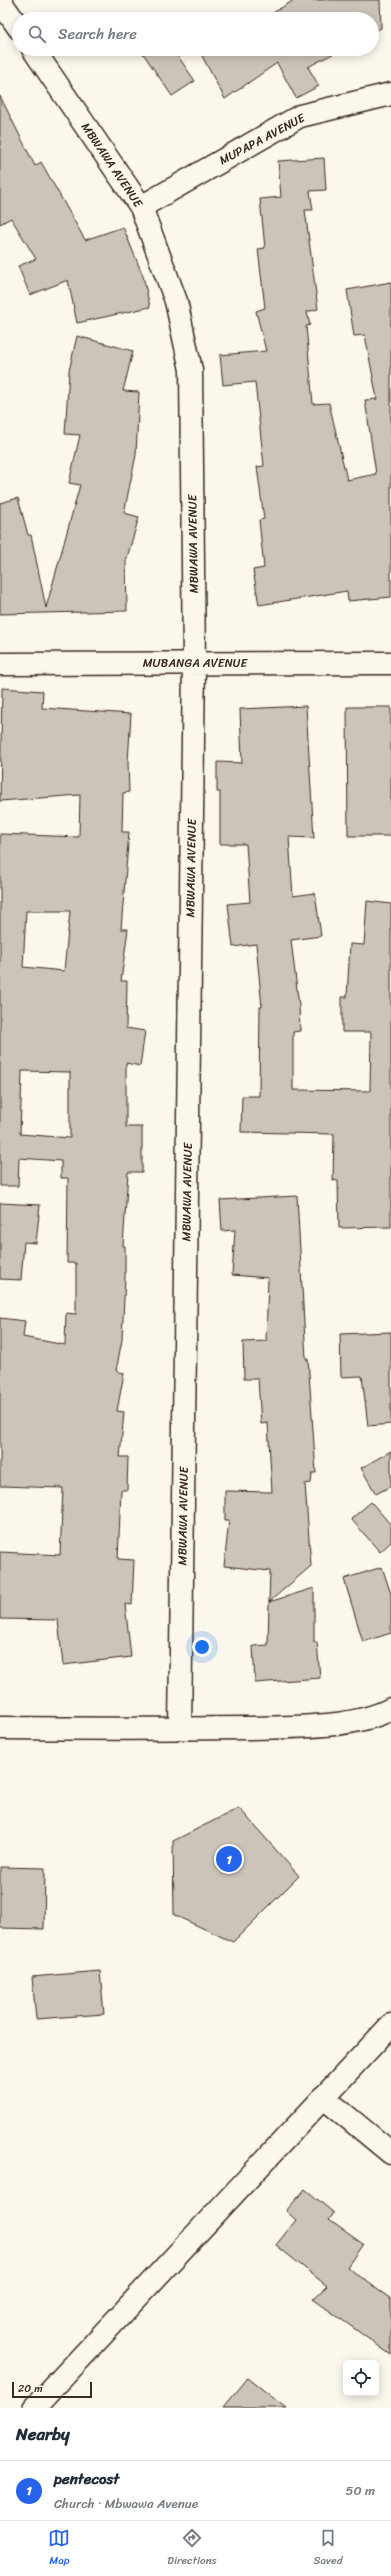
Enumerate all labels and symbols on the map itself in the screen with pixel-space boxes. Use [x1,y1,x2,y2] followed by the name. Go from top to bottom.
[215,106,310,171] street label: MUPAPA AVENUE
[75,118,149,213] street label: MBWAWA AVENUE
[181,493,205,594] street label: MBWAWA AVENUE
[143,652,249,674] street label: MUBANGA AVENUE
[179,817,203,918] street label: MBWAWA AVENUE
[175,1141,199,1242] street label: MBWAWA AVENUE
[171,1465,195,1566] street label: MBWAWA AVENUE
[192,1637,212,1657] your location
[216,1844,242,1874] pin: 1
[12,2380,92,2399] scale bar

